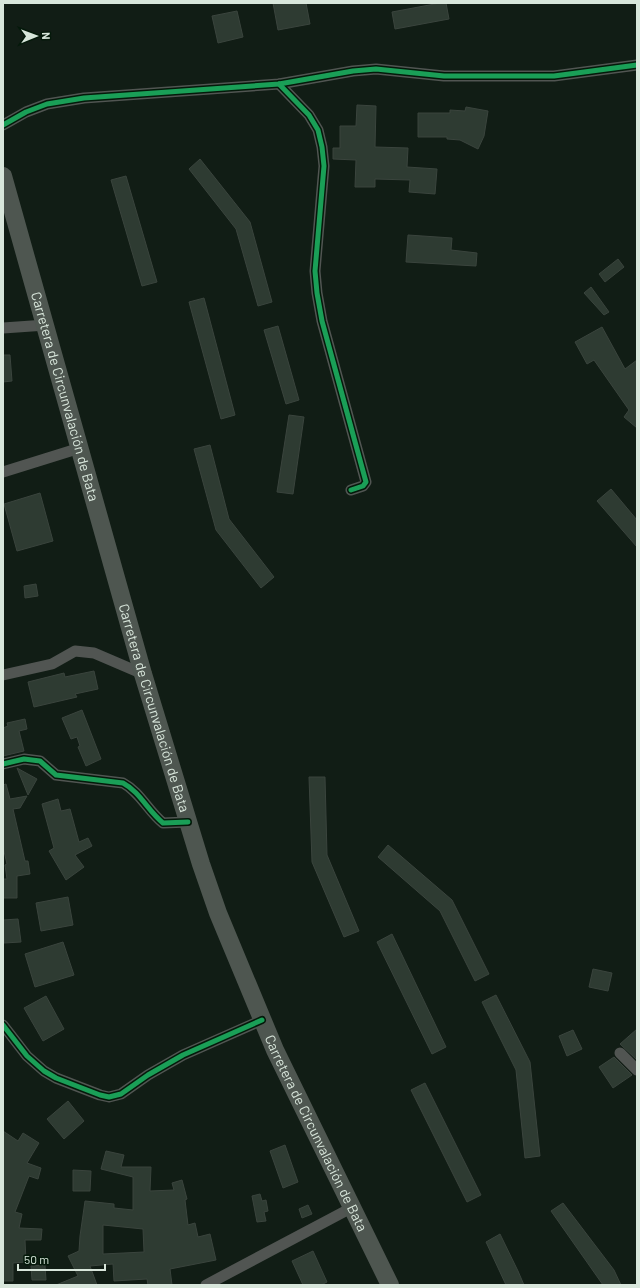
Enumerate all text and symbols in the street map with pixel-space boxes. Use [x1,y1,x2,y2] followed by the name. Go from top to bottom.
[16,16,56,56] north arrow
[40,32,53,40] text: N
[28,290,103,503] street label: Carretera de Circunvalación de Bata
[116,602,194,814] street label: Carretera de Circunvalación de Bata
[262,1032,371,1234] street label: Carretera de Circunvalación de Bata
[18,1246,105,1272] scale bar
[24,1252,49,1266] text: 50 m

